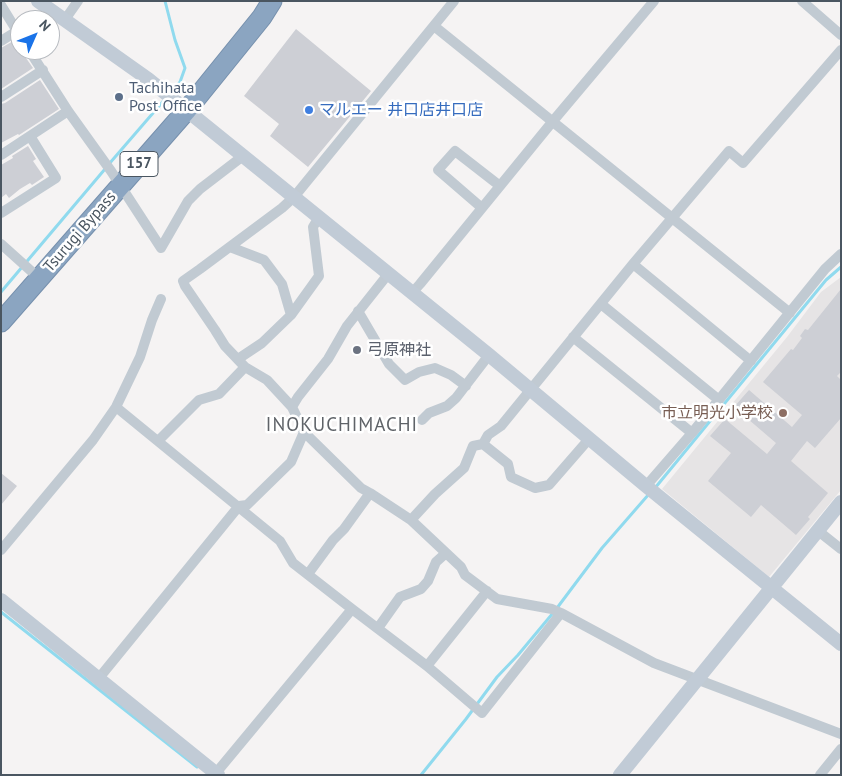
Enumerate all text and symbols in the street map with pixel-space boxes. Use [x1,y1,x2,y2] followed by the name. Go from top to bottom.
[10,10,60,60] north arrow
[35,16,55,35] text: N
[129,78,202,116] place label: Tachihata Post Office
[113,91,125,103] marker: Tachihata Post Office
[319,100,483,120] place label: マルエー 井口店井口店
[303,104,315,116] marker: マルエー 井口店井口店
[120,152,158,176] road number: 157
[40,188,120,276] street label: Tsurugi Bypass
[367,340,431,360] place label: 弓原神社
[351,344,363,356] marker: 弓原神社
[661,403,773,423] place label: 市立明光小学校
[777,407,789,419] marker: 市立明光小学校
[264,415,420,437] district label: INOKUCHIMACHI

